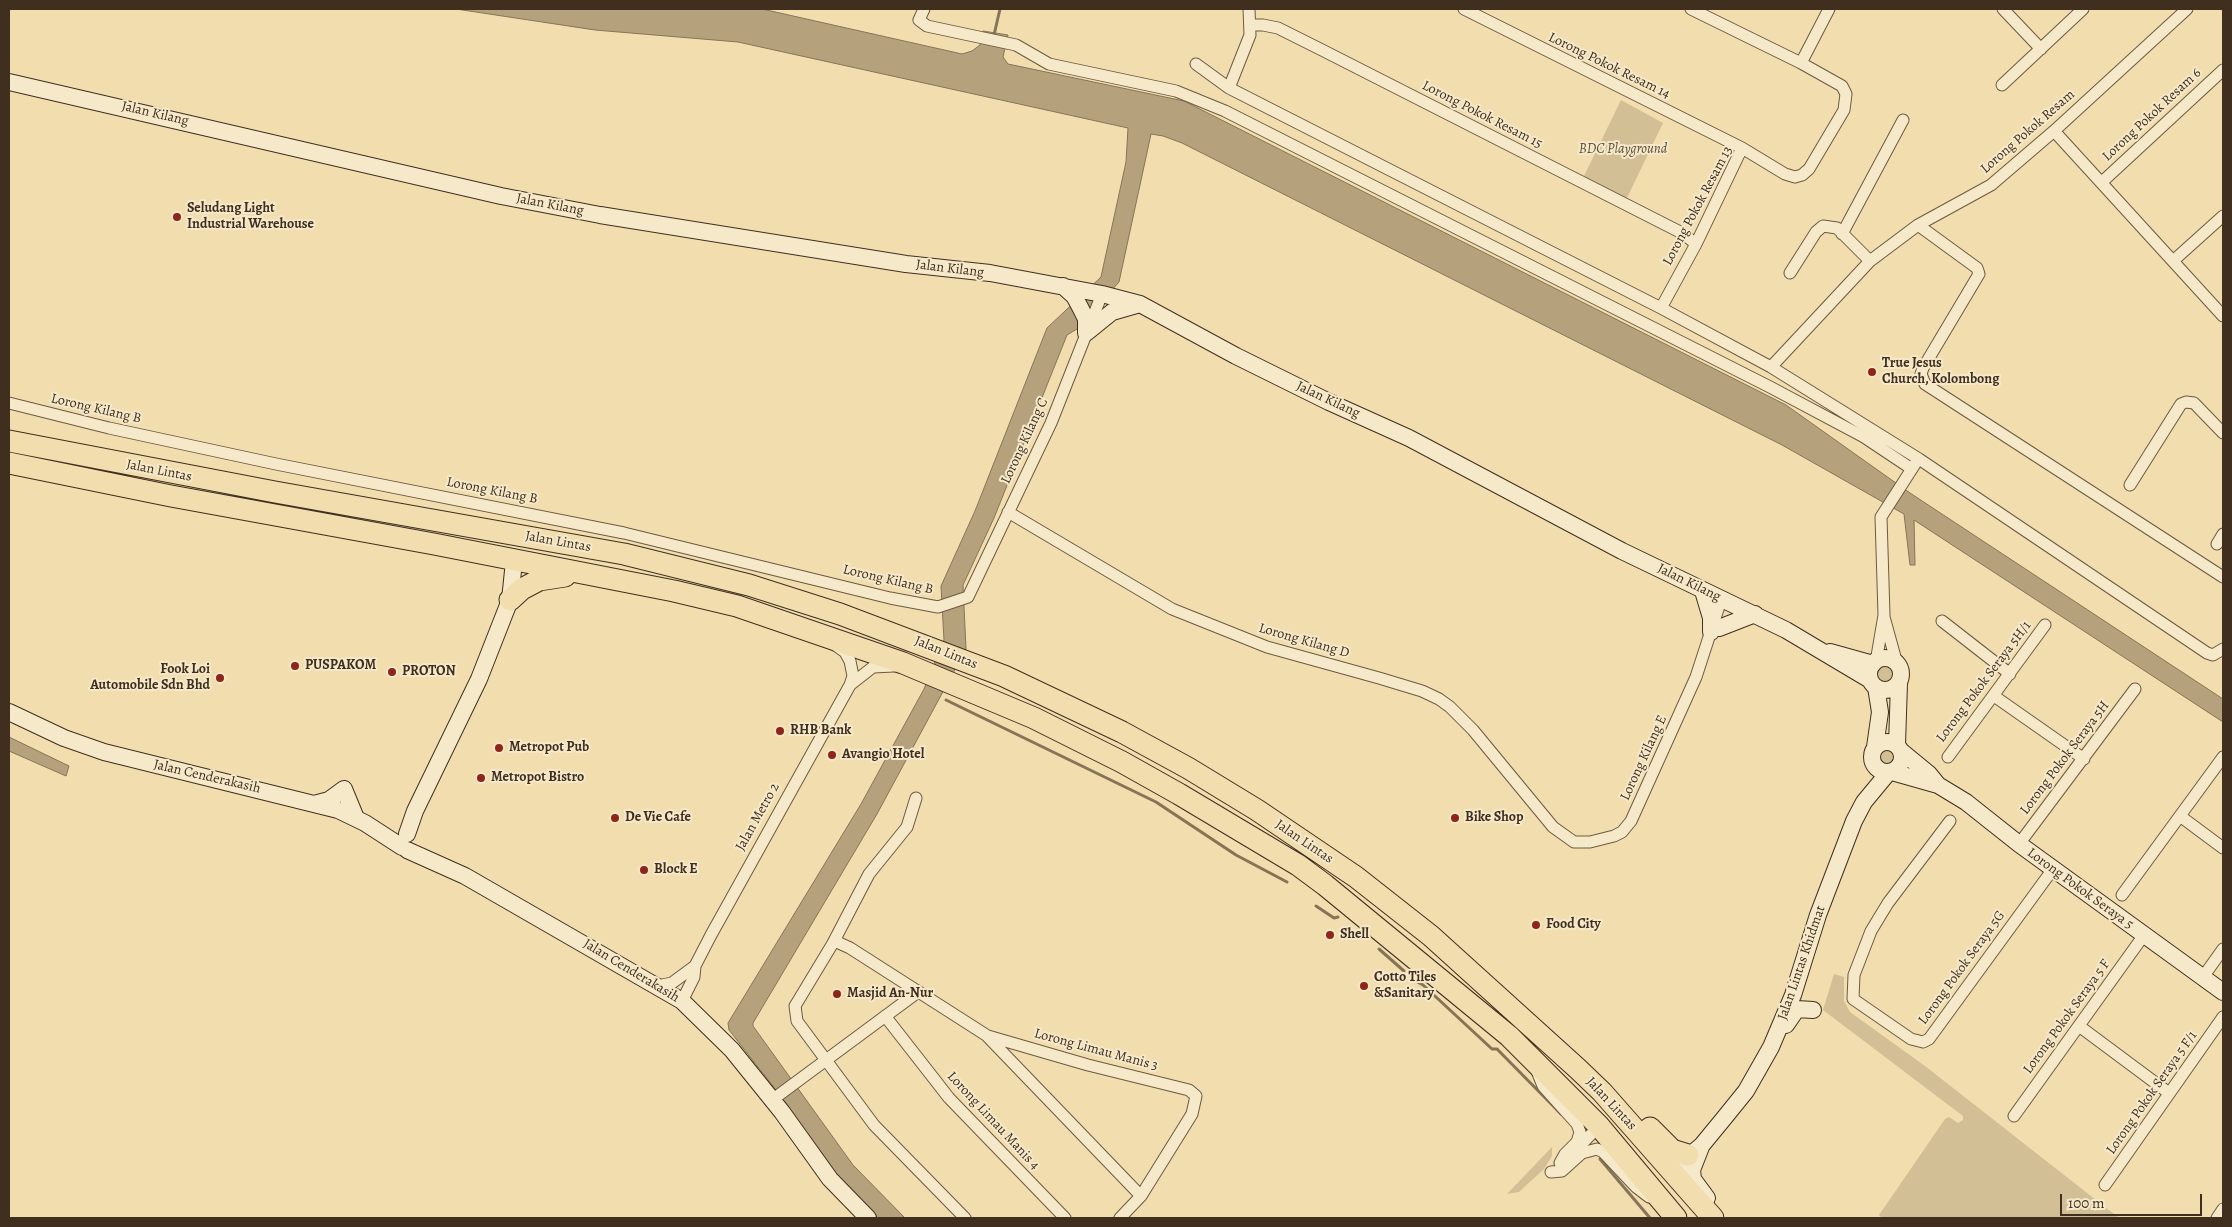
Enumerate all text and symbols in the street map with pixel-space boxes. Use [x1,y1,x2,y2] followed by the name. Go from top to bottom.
[1545,29,1673,103] street label: Lorong Pokok Resam 14
[2099,65,2205,165] street label: Lorong Pokok Resam 6
[1419,77,1545,153] street label: Lorong Pokok Resam 15
[1977,87,2079,177] street label: Lorong Pokok Resam
[120,98,190,130] street label: Jalan Kilang
[1579,142,1667,158] park label: BDC Playground
[1659,143,1737,269] street label: Lorong Pokok Resam 13
[515,190,585,220] street label: Jalan Kilang
[187,201,314,233] place label: Seludang Light Industrial Warehouse
[171,211,183,223] marker: Seludang Light Industrial Warehouse
[915,256,985,282] street label: Jalan Kilang
[1882,356,1999,388] place label: True Jesus Church, Kolombong
[1866,366,1878,378] marker: True Jesus Church, Kolombong
[1293,378,1363,422] street label: Jalan Kilang
[49,390,143,428] street label: Lorong Kilang B
[998,395,1052,487] street label: Lorong Kilang C
[125,456,193,486] street label: Jalan Lintas
[445,474,539,508] street label: Lorong Kilang B
[524,528,592,556] street label: Jalan Lintas
[1655,560,1723,606] street label: Jalan Kilang
[841,561,935,599] street label: Lorong Kilang B
[1933,618,2035,746] street label: Lorong Pokok Seraya 5H/1
[1257,620,1351,662] street label: Lorong Kilang D
[912,633,980,673] street label: Jalan Lintas
[305,658,376,674] place label: PUSPAKOM
[289,660,301,672] marker: PUSPAKOM
[90,662,210,694] place label: Fook Loi Automobile Sdn Bhd
[402,664,456,680] place label: PROTON
[386,666,398,678] marker: PROTON
[214,672,226,684] marker: Fook Loi Automobile Sdn Bhd
[2017,698,2113,818] street label: Lorong Pokok Seraya 5H
[1617,713,1671,803] street label: Lorong Kilang E
[790,723,851,739] place label: RHB Bank
[774,725,786,737] marker: RHB Bank
[509,740,589,756] place label: Metropot Pub
[493,742,505,754] marker: Metropot Pub
[842,747,924,763] place label: Avangio Hotel
[826,749,838,761] marker: Avangio Hotel
[152,757,262,797] street label: Jalan Cenderakasih
[491,770,584,786] place label: Metropot Bistro
[475,772,487,784] marker: Metropot Bistro
[732,780,784,854] street label: Jalan Metro 2
[625,810,691,826] place label: De Vie Cafe
[1465,810,1524,826] place label: Bike Shop
[609,812,621,824] marker: De Vie Cafe
[1449,812,1461,824] marker: Bike Shop
[1272,816,1336,868] street label: Jalan Lintas
[2024,845,2136,933] street label: Lorong Pokok Seraya 5
[654,862,698,878] place label: Block E
[638,864,650,876] marker: Block E
[1775,904,1829,1022] street label: Jalan Lintas Khidmat
[1915,908,2009,1028] street label: Lorong Pokok Seraya 5G
[1546,917,1601,933] place label: Food City
[1530,919,1542,931] marker: Food City
[1340,927,1369,943] place label: Shell
[1324,929,1336,941] marker: Shell
[580,936,682,1006] street label: Jalan Cenderakasih
[2020,957,2114,1077] street label: Lorong Pokok Seraya 5 F
[1374,970,1436,1002] place label: Cotto Tiles &Sanitary
[1358,980,1370,992] marker: Cotto Tiles &Sanitary
[847,986,933,1002] place label: Masjid An-Nur
[831,988,843,1000] marker: Masjid An-Nur
[1032,1025,1160,1075] street label: Lorong Limau Manis 3
[2103,1028,2201,1158] street label: Lorong Pokok Seraya 5 F/1
[943,1069,1043,1173] street label: Lorong Limau Manis 4
[1582,1074,1640,1134] street label: Jalan Lintas
[2062,1184,2204,1216] scale bar
[2068,1193,2105,1213] text: 100 m

